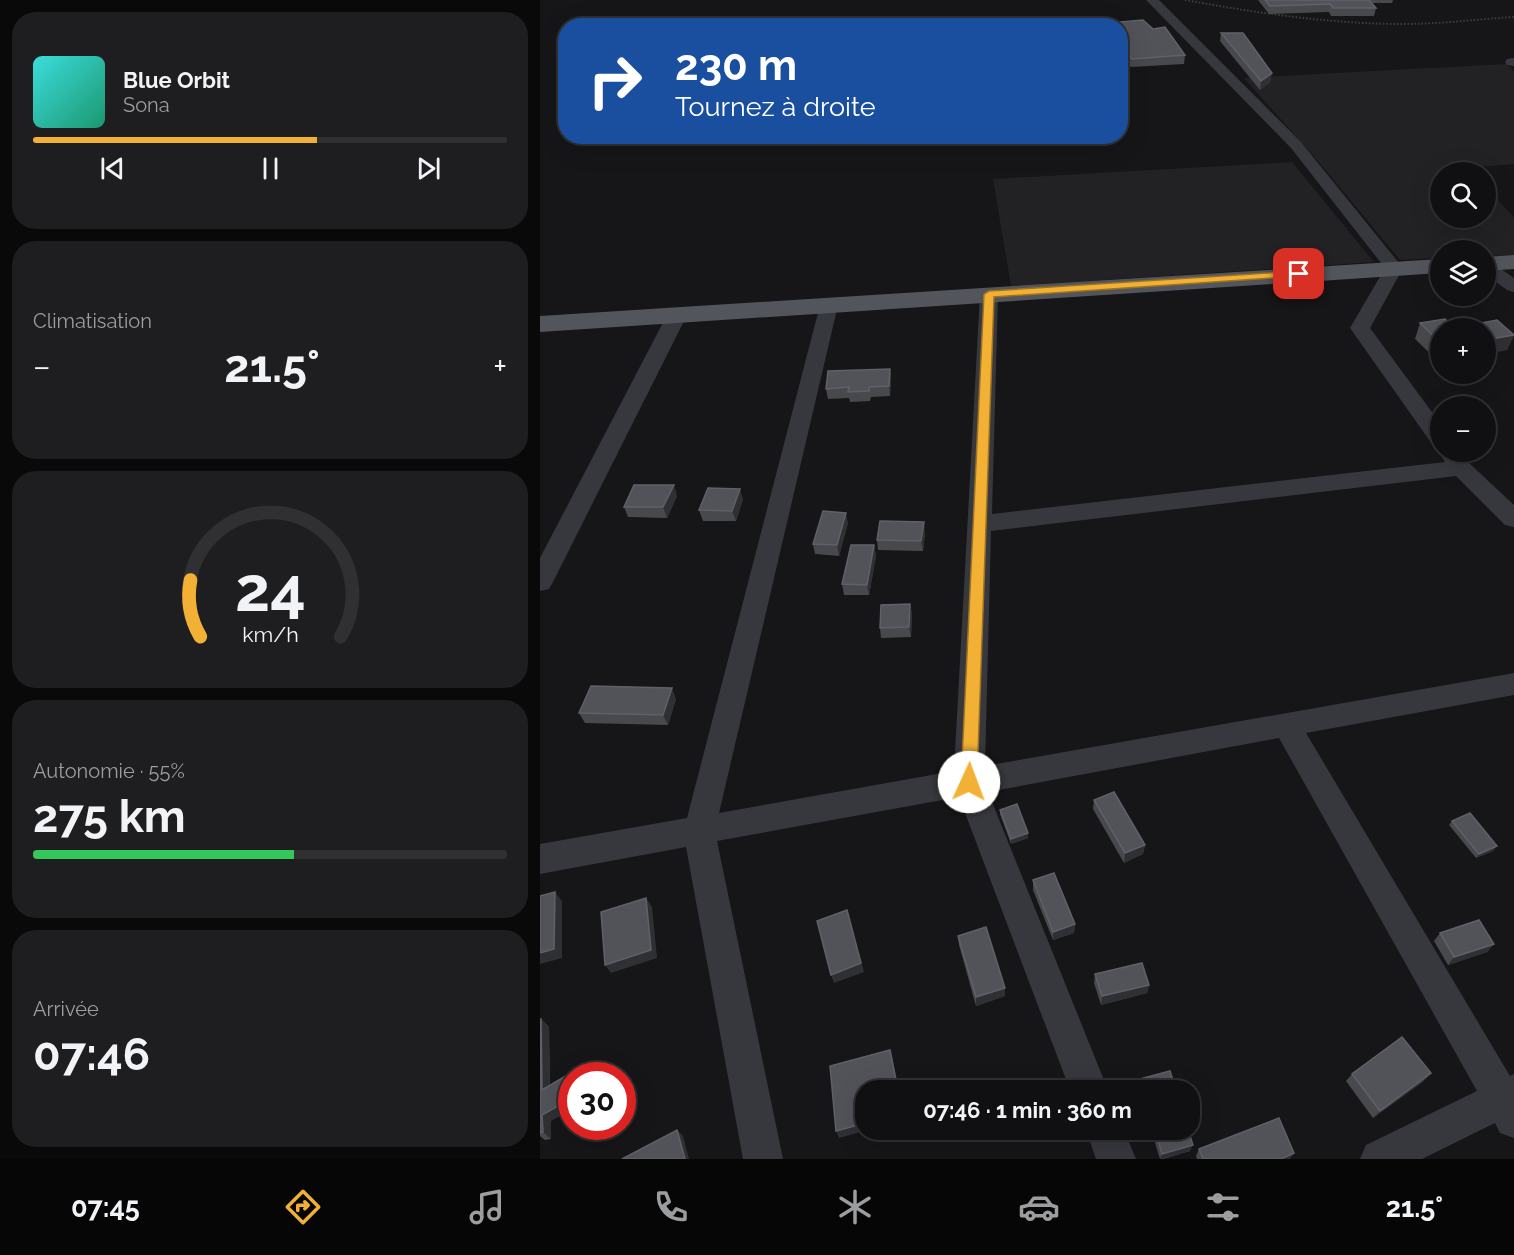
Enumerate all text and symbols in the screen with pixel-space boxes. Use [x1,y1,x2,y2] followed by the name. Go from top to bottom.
[675,41,797,90] text: 230 m
[576,42,654,120] icon: right
[123,67,230,93] text: Blue Orbit
[675,91,876,122] text: Tournez à droite
[123,93,170,117] text: Sona
[96,152,129,185] icon: previous
[254,152,287,185] icon: pause
[412,152,445,185] icon: next
[1430,162,1496,462] map controls
[1430,162,1496,228] button: search
[1430,240,1496,306] button: layers
[1273,248,1324,299] pin
[1282,257,1315,290] icon: arrive
[33,309,152,333] text: Climatisation
[1430,318,1496,384] button: +
[224,340,320,393] text: 21.5°
[33,347,51,386] text: −
[493,347,507,386] text: +
[1430,396,1496,462] button: −
[235,552,305,626] text: 24
[242,622,298,647] text: km/h
[937,750,1001,814] position arrow
[33,759,185,783] text: Autonomie · 55%
[33,790,186,843] text: 275 km
[33,997,99,1021] text: Arrivée
[33,1028,150,1081] text: 07:46
[558,1062,636,1140] speed limit sign: 30
[923,1097,1132,1123] text: 07:46 · 1 min · 360 m
[282,1186,324,1228] icon: directions
[466,1186,508,1228] icon: music
[650,1186,692,1228] icon: phone
[834,1186,876,1228] icon: climate
[1018,1186,1060,1228] icon: car
[1202,1186,1244,1228] icon: filters
[71,1192,140,1223] text: 07:45
[1386,1192,1443,1223] text: 21.5°

